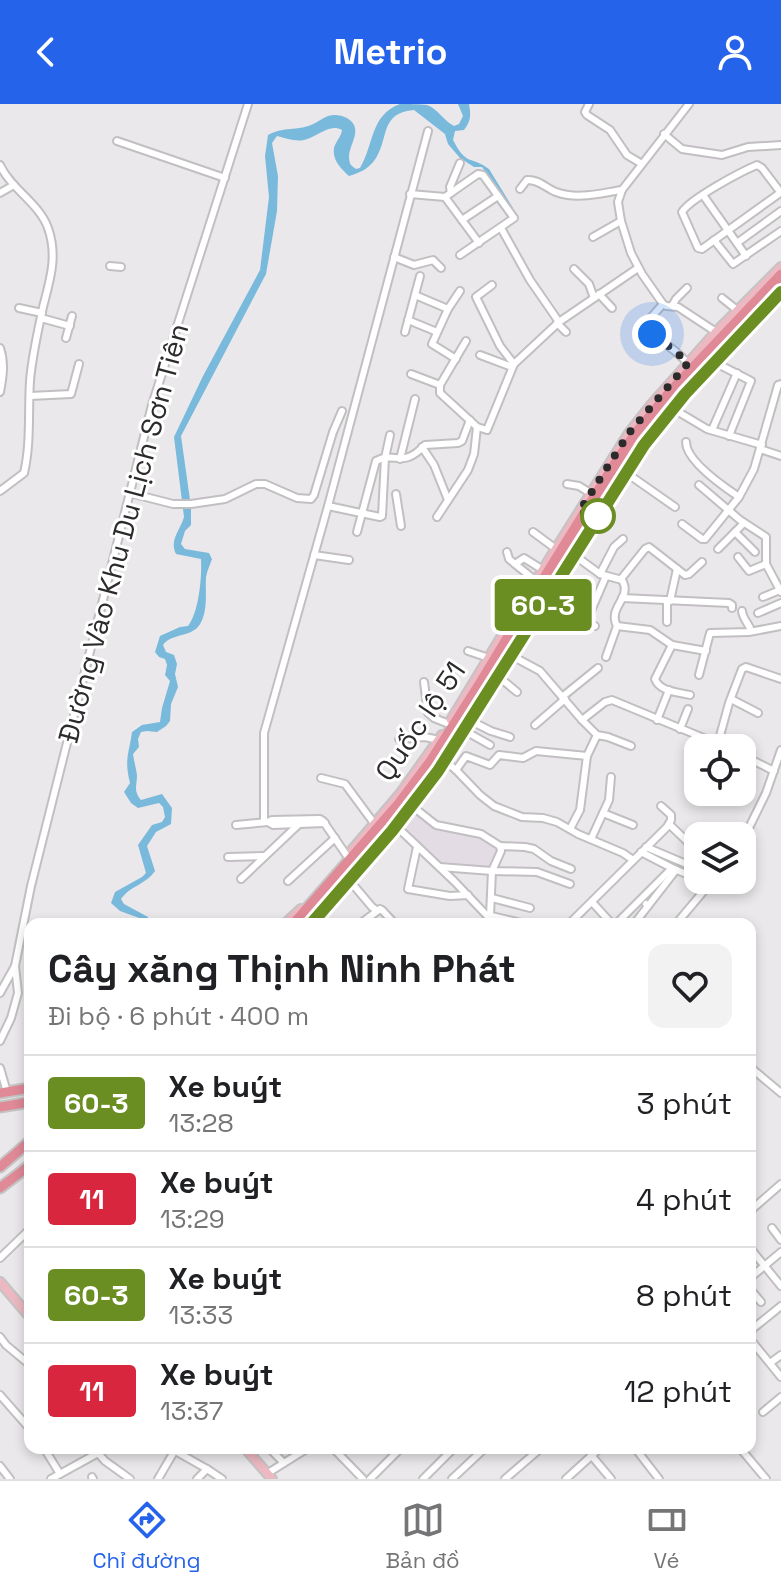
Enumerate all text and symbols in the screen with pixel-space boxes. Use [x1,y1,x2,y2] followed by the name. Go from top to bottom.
[333,29,448,75] text: Metrio
[24,30,68,74] icon: back
[713,30,757,74] icon: person
[632,314,672,354] your location
[50,320,196,746] street label: Đường Vào Khu Du Lịch Sơn Tiên
[581,499,615,533] unlabelled marker
[487,579,599,631] line badge: 60-3
[511,587,575,623] text: 60-3
[367,654,473,788] street label: Quốc lộ 51
[684,734,756,894] map controls
[684,734,756,806] button: locate
[684,822,756,894] button: layers
[648,944,732,1028] button: heart
[48,945,516,993] text: Cây xăng Thịnh Ninh Phát
[48,999,309,1033] text: Đi bộ · 6 phút · 400 m
[169,1067,282,1106] text: Xe buýt
[637,1084,732,1123] text: 3 phút
[64,1085,129,1121] text: 60-3
[169,1106,234,1140] text: 13:28
[160,1163,274,1202] text: Xe buýt
[636,1180,732,1219] text: 4 phút
[79,1181,105,1217] text: 11
[160,1202,225,1236] text: 13:29
[169,1259,282,1298] text: Xe buýt
[636,1276,732,1315] text: 8 phút
[64,1277,129,1313] text: 60-3
[169,1298,233,1332] text: 13:33
[160,1355,274,1394] text: Xe buýt
[624,1372,732,1411] text: 12 phút
[79,1373,105,1409] text: 11
[160,1394,224,1428] text: 13:37
[92,1498,201,1574] tab: Chỉ đường
[386,1498,460,1574] tab: Bản đồ
[645,1498,689,1574] tab: Vé

